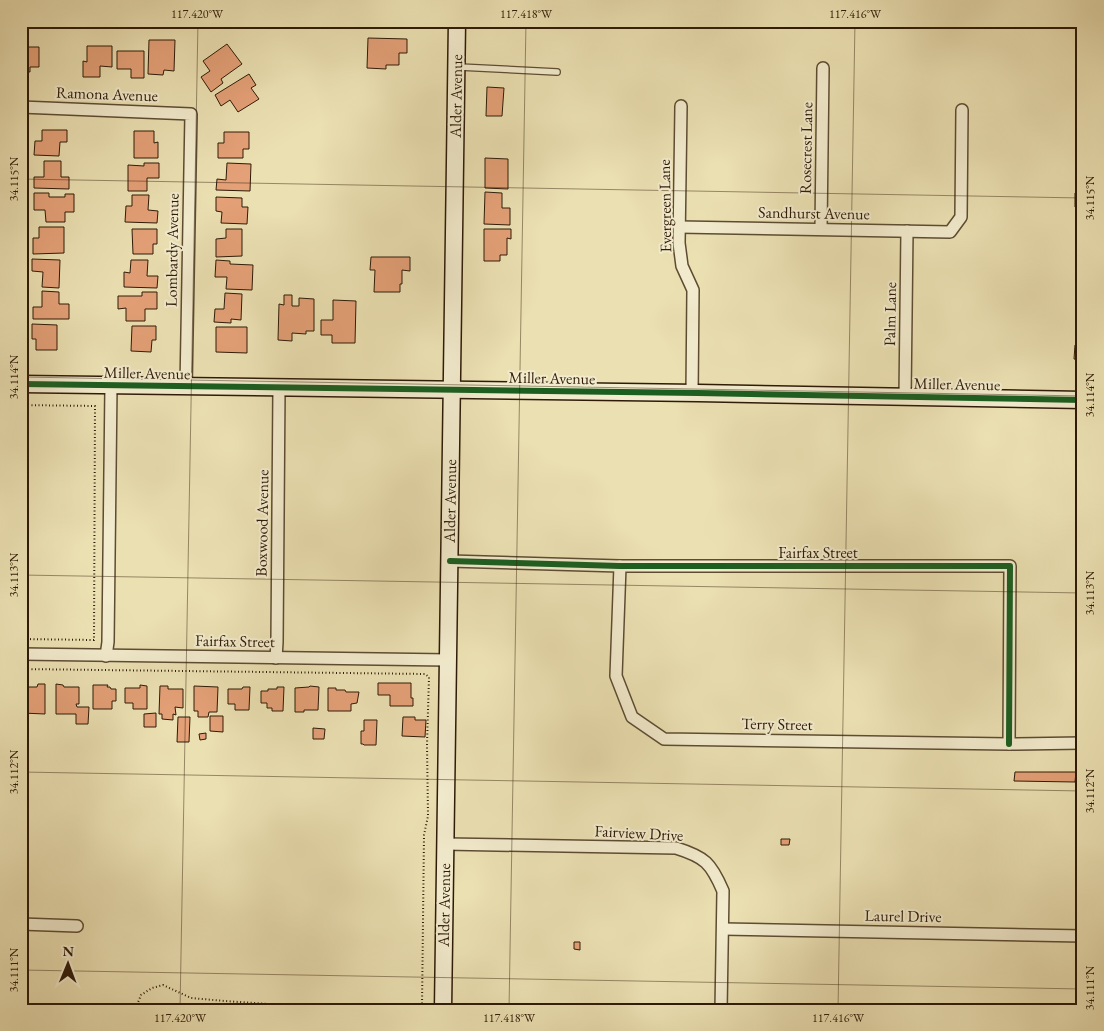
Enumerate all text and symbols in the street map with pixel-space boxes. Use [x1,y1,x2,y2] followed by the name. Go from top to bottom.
[171,6,224,22] text: 117.420°W
[500,6,553,22] text: 117.418°W
[829,6,882,22] text: 117.416°W
[445,54,467,139] street label: Alder Avenue
[56,82,158,106] street label: Ramona Avenue
[795,102,817,194] street label: Rosecrest Lane
[6,156,22,201] text: 34.115°N
[654,159,676,253] street label: Evergreen Lane
[1082,175,1098,220] text: 34.115°N
[161,193,183,307] street label: Lombardy Avenue
[758,202,870,224] street label: Sandhurst Avenue
[879,282,901,346] street label: Palm Lane
[6,354,22,399] text: 34.114°N
[103,362,191,384] street label: Miller Avenue
[508,367,596,389] street label: Miller Avenue
[1082,372,1098,417] text: 34.114°N
[913,373,1001,395] street label: Miller Avenue
[439,459,461,544] street label: Alder Avenue
[251,469,273,577] street label: Boxwood Avenue
[778,542,858,563] street label: Fairfax Street
[6,552,22,597] text: 34.113°N
[1082,570,1098,615] text: 34.113°N
[195,630,275,652] street label: Fairfax Street
[741,713,813,735] street label: Terry Street
[6,749,22,794] text: 34.112°N
[1082,768,1098,813] text: 34.112°N
[594,820,684,846] street label: Fairview Drive
[433,863,455,948] street label: Alder Avenue
[864,905,942,927] street label: Laurel Drive
[42,938,92,988] north arrow
[62,942,75,960] text: N
[6,947,22,992] text: 34.111°N
[1082,965,1098,1010] text: 34.111°N
[154,1010,207,1026] text: 117.420°W
[483,1010,536,1026] text: 117.418°W
[812,1010,865,1026] text: 117.416°W

